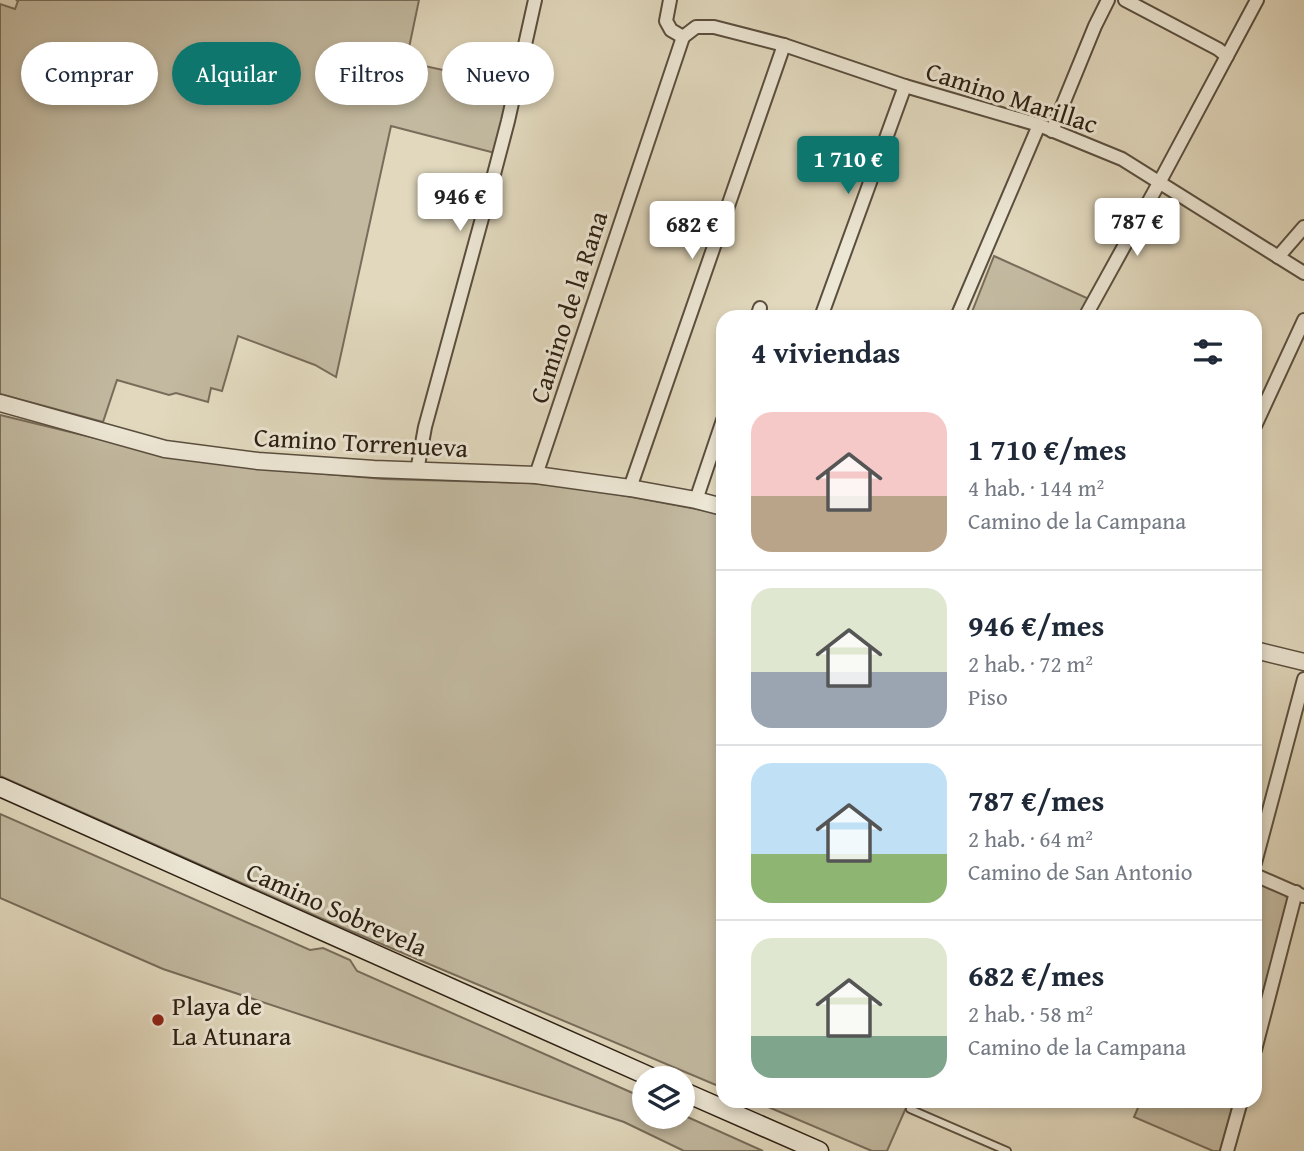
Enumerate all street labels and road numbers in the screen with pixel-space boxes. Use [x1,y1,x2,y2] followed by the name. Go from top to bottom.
[921,51,1103,143] street label: Camino Marillac
[519,205,618,408] street label: Camino de la Rana
[253,417,470,467] street label: Camino Torrenueva
[240,852,434,967] street label: Camino Sobrevela

